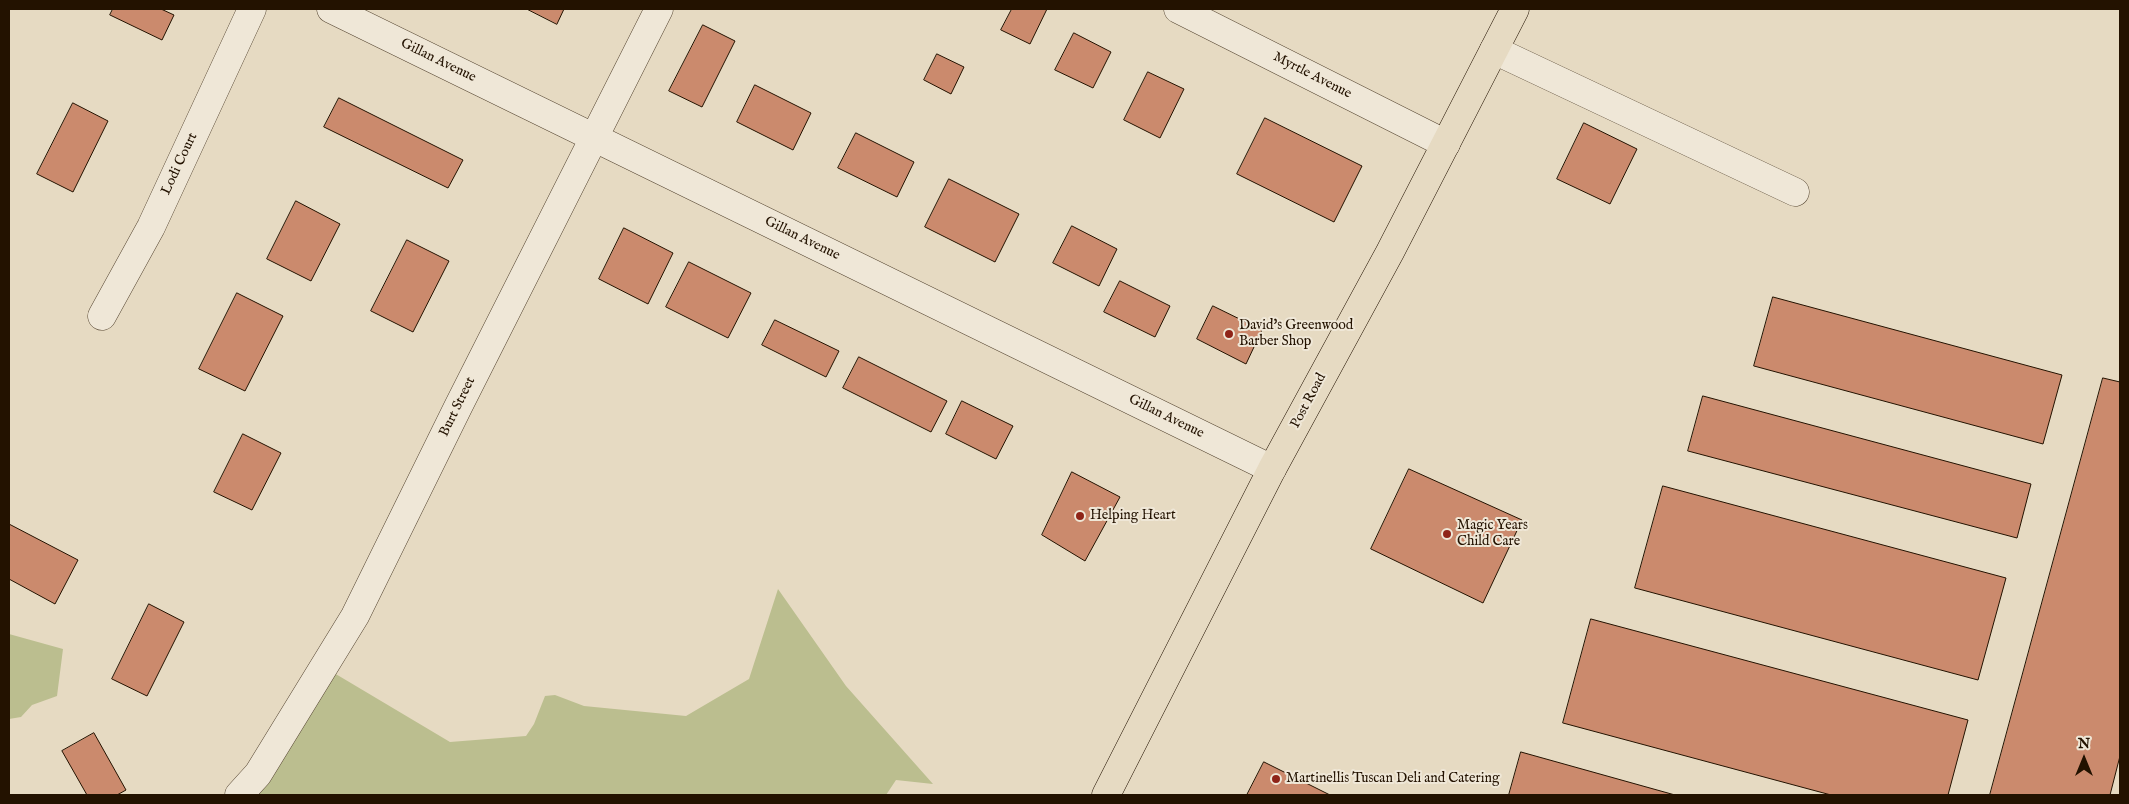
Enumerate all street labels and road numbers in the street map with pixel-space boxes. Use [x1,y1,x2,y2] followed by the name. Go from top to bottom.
[398,36,478,86] street label: Gillan Avenue
[1270,49,1354,103] street label: Myrtle Avenue
[158,130,202,198] street label: Lodi Court
[762,214,842,264] street label: Gillan Avenue
[1288,371,1330,431] street label: Post Road
[436,374,480,440] street label: Burt Street
[1126,392,1206,442] street label: Gillan Avenue

